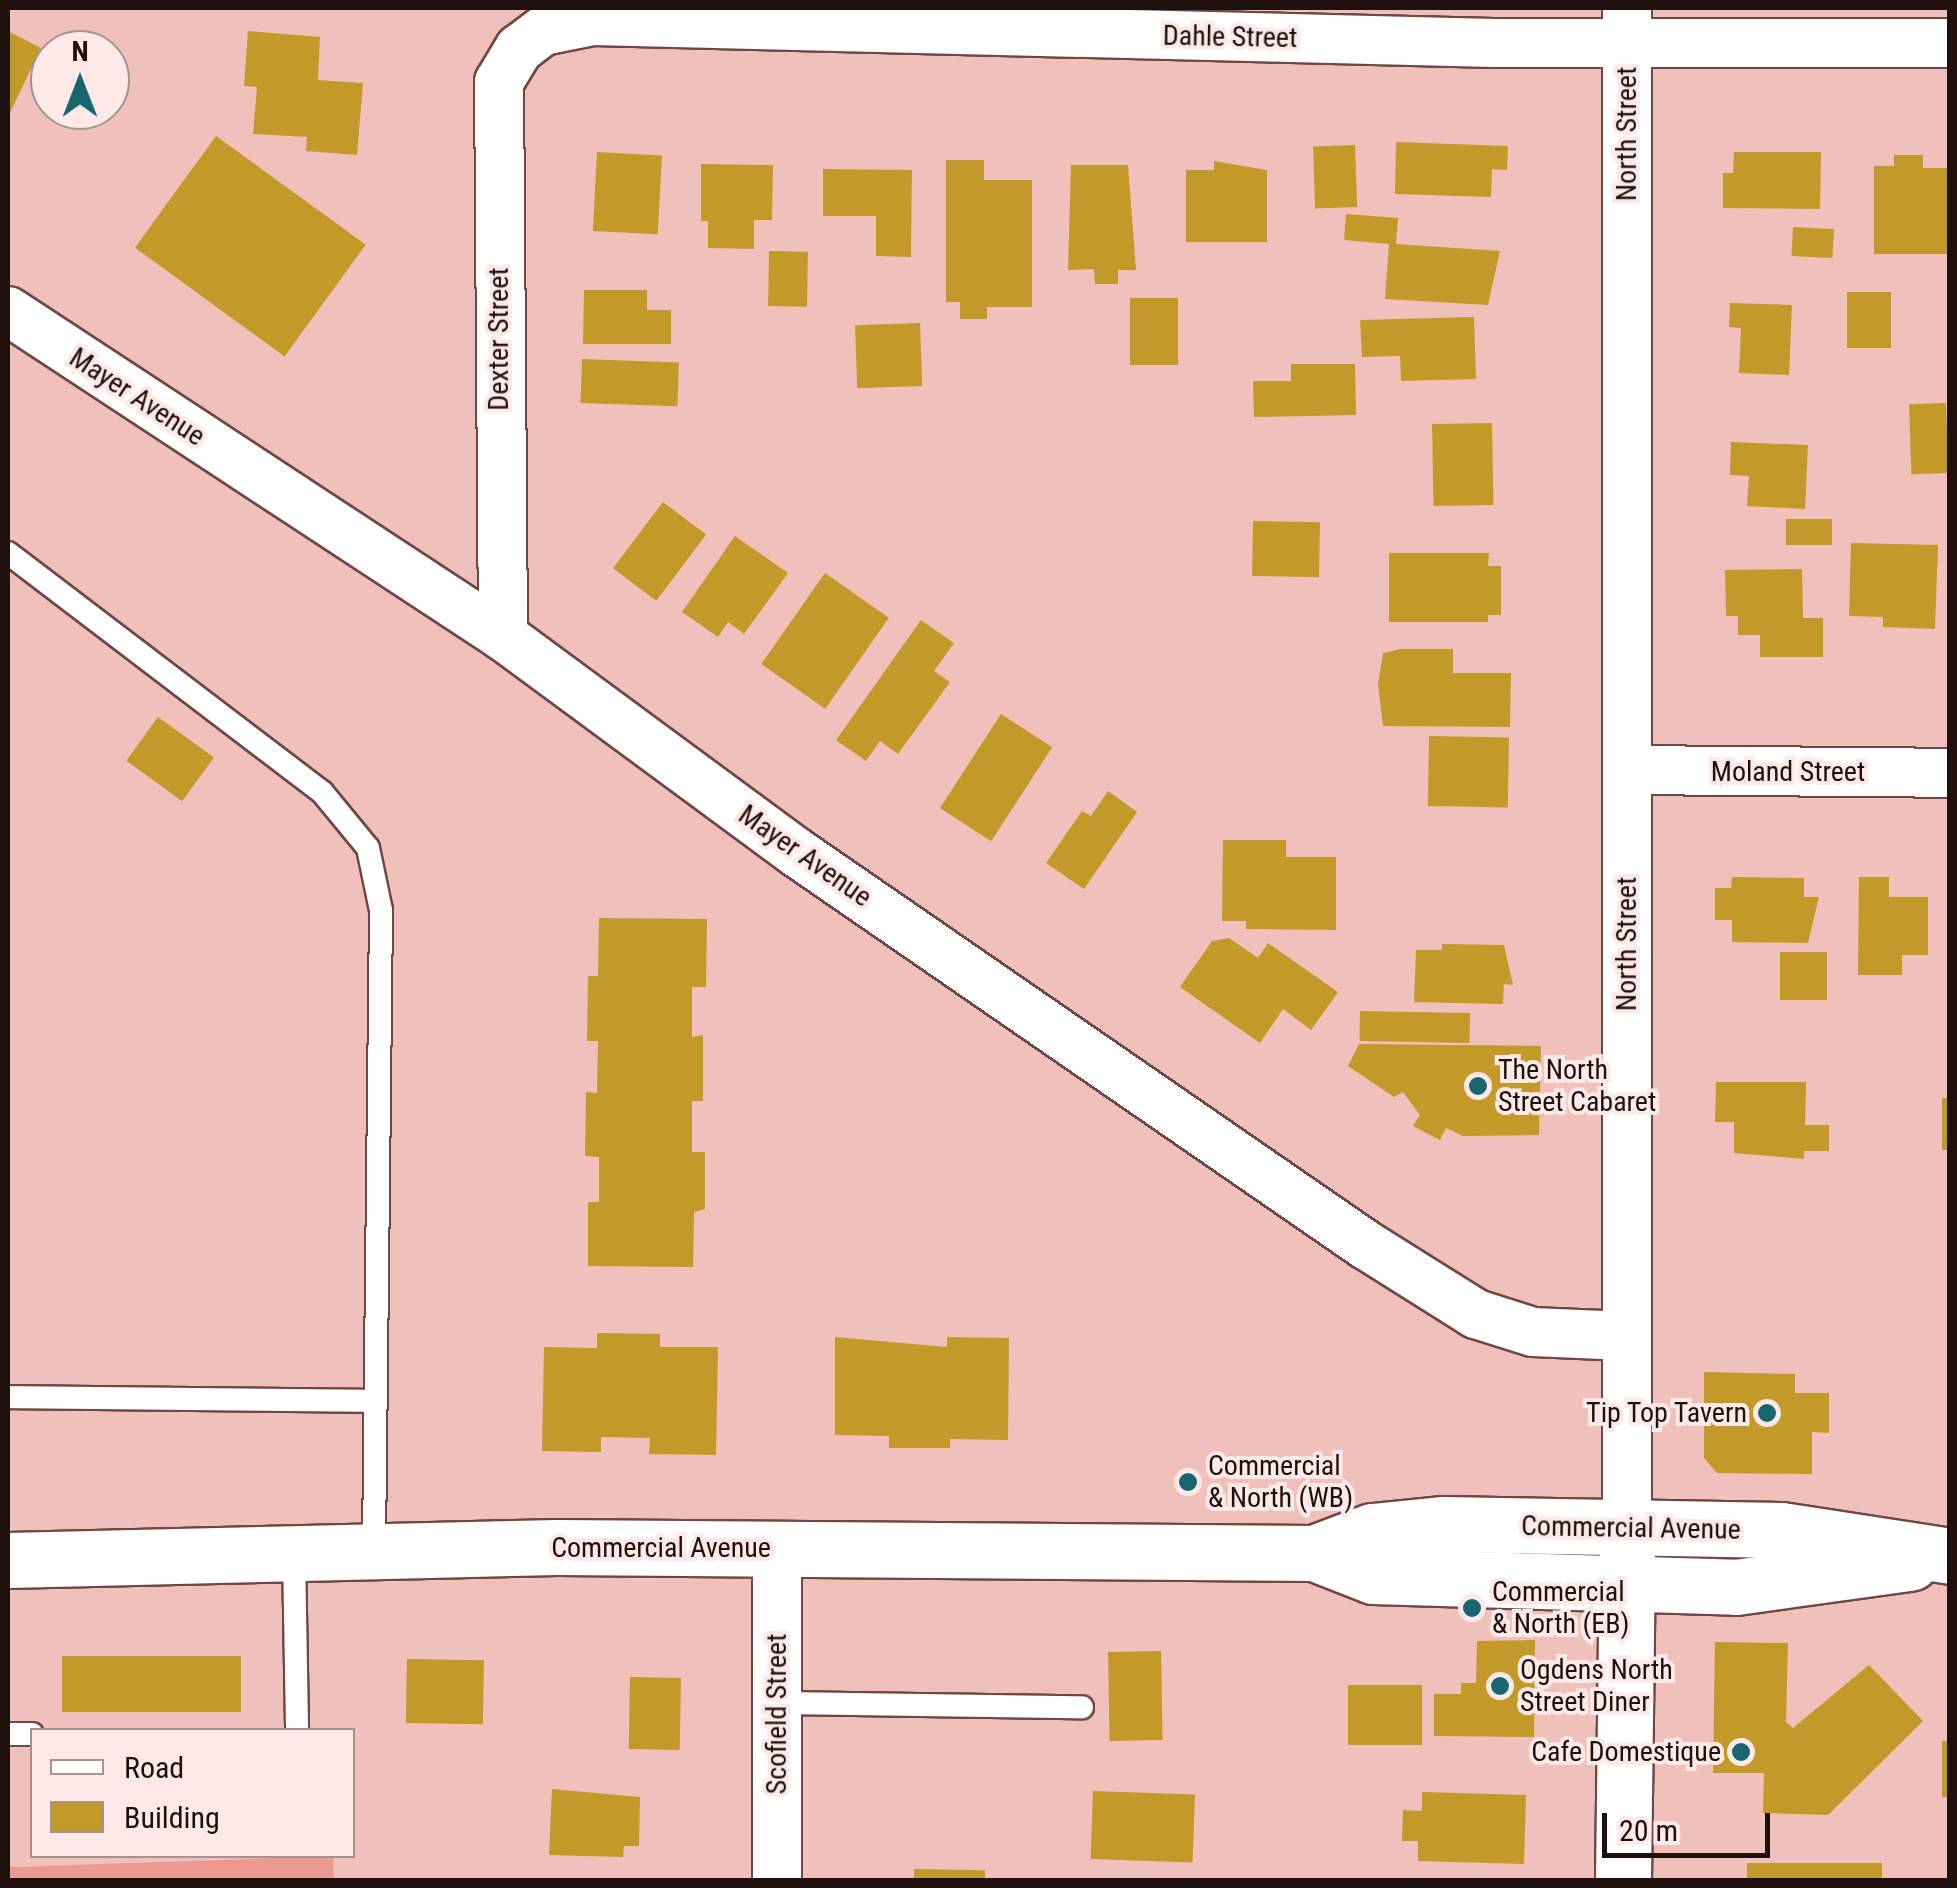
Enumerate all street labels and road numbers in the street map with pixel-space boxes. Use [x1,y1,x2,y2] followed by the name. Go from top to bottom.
[1162,19,1298,55] street label: Dahle Street
[1610,67,1644,201] street label: North Street
[482,267,516,411] street label: Dexter Street
[63,341,211,453] street label: Mayer Avenue
[1711,755,1865,789] street label: Moland Street
[732,798,878,914] street label: Mayer Avenue
[1610,877,1644,1011] street label: North Street
[1521,1509,1741,1547] street label: Commercial Avenue
[551,1531,771,1565] street label: Commercial Avenue
[760,1634,794,1794] street label: Scofield Street

